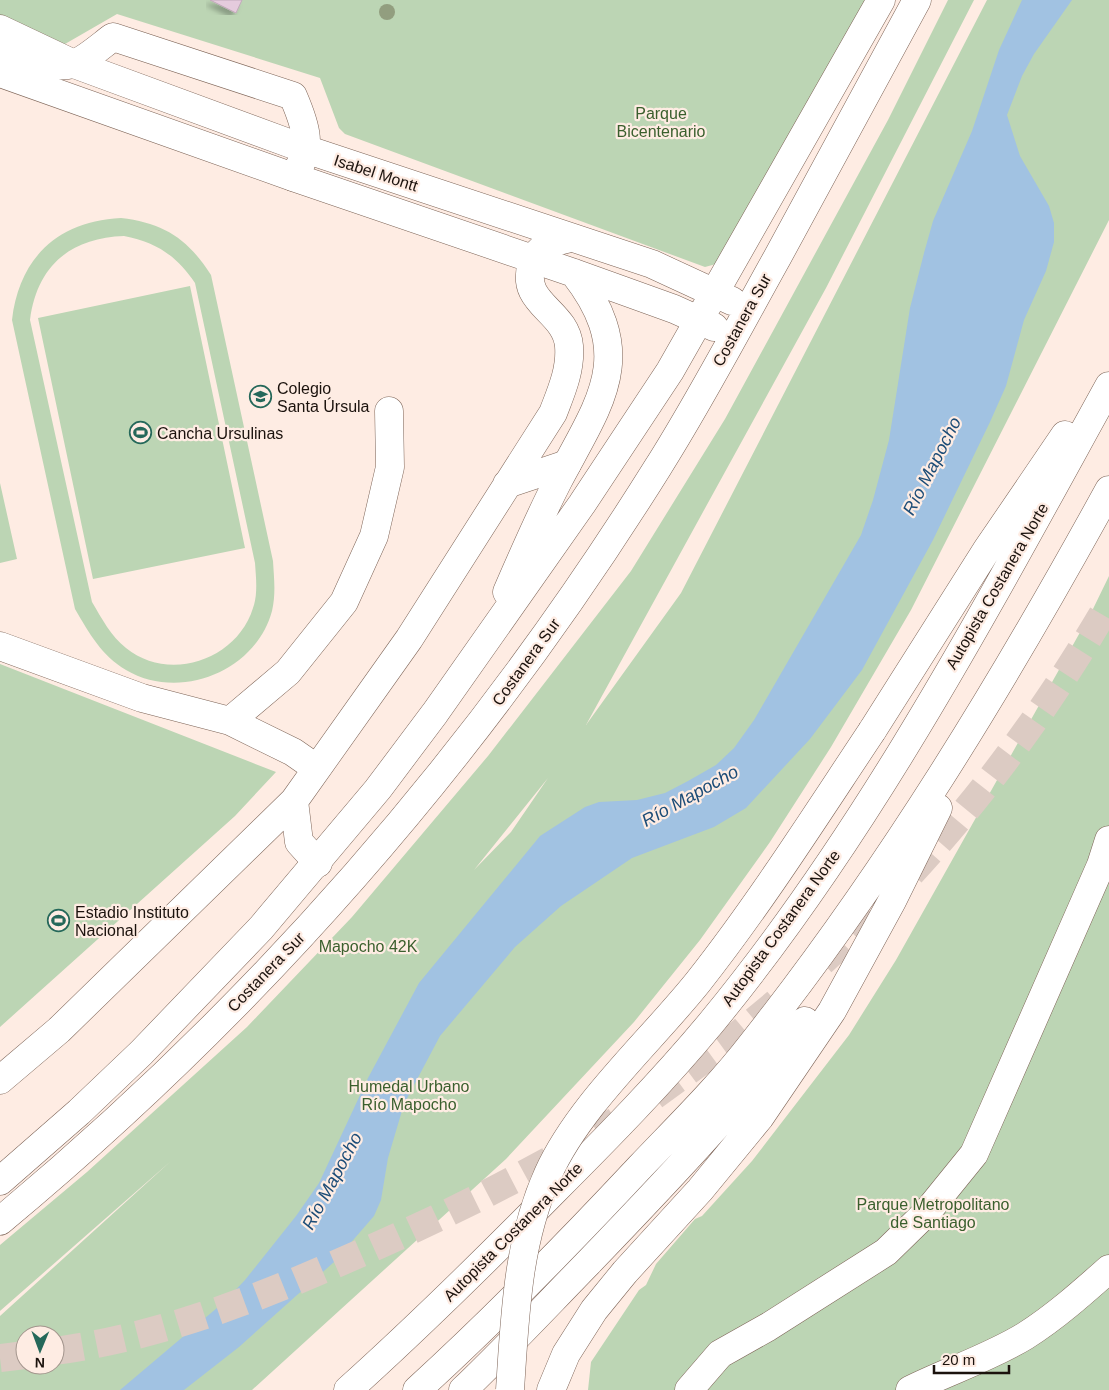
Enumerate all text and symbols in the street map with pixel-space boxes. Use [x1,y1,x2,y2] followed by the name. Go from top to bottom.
[617,105,706,140] park label: Parque Bicentenario
[332,151,421,195] street label: Isabel Montt
[710,270,775,369] street label: Costanera Sur
[277,380,370,415] place label: Colegio Santa Úrsula
[249,385,273,409] school or university icon: Colegio Santa Úrsula
[899,414,965,518] water label: Río Mapocho
[129,421,153,445] sports icon: Cancha Ursulinas
[157,425,283,442] place label: Cancha Ursulinas
[943,500,1052,672] street label: Autopista Costanera Norte
[489,615,564,709] street label: Costanera Sur
[638,761,742,831] water label: Río Mapocho
[719,847,843,1009] street label: Autopista Costanera Norte
[75,904,189,939] place label: Estadio Instituto Nacional
[47,909,71,933] sports icon: Estadio Instituto Nacional
[224,929,308,1015] street label: Costanera Sur
[319,938,418,955] park label: Mapocho 42K
[349,1078,470,1113] park label: Humedal Urbano Río Mapocho
[298,1129,366,1233] water label: Río Mapocho
[440,1159,586,1305] street label: Autopista Costanera Norte
[857,1196,1010,1231] park label: Parque Metropolitano de Santiago
[15,1325,65,1375] north arrow
[934,1342,1009,1374] scale bar
[942,1351,975,1368] text: 20 m
[35,1355,45,1371] text: N

